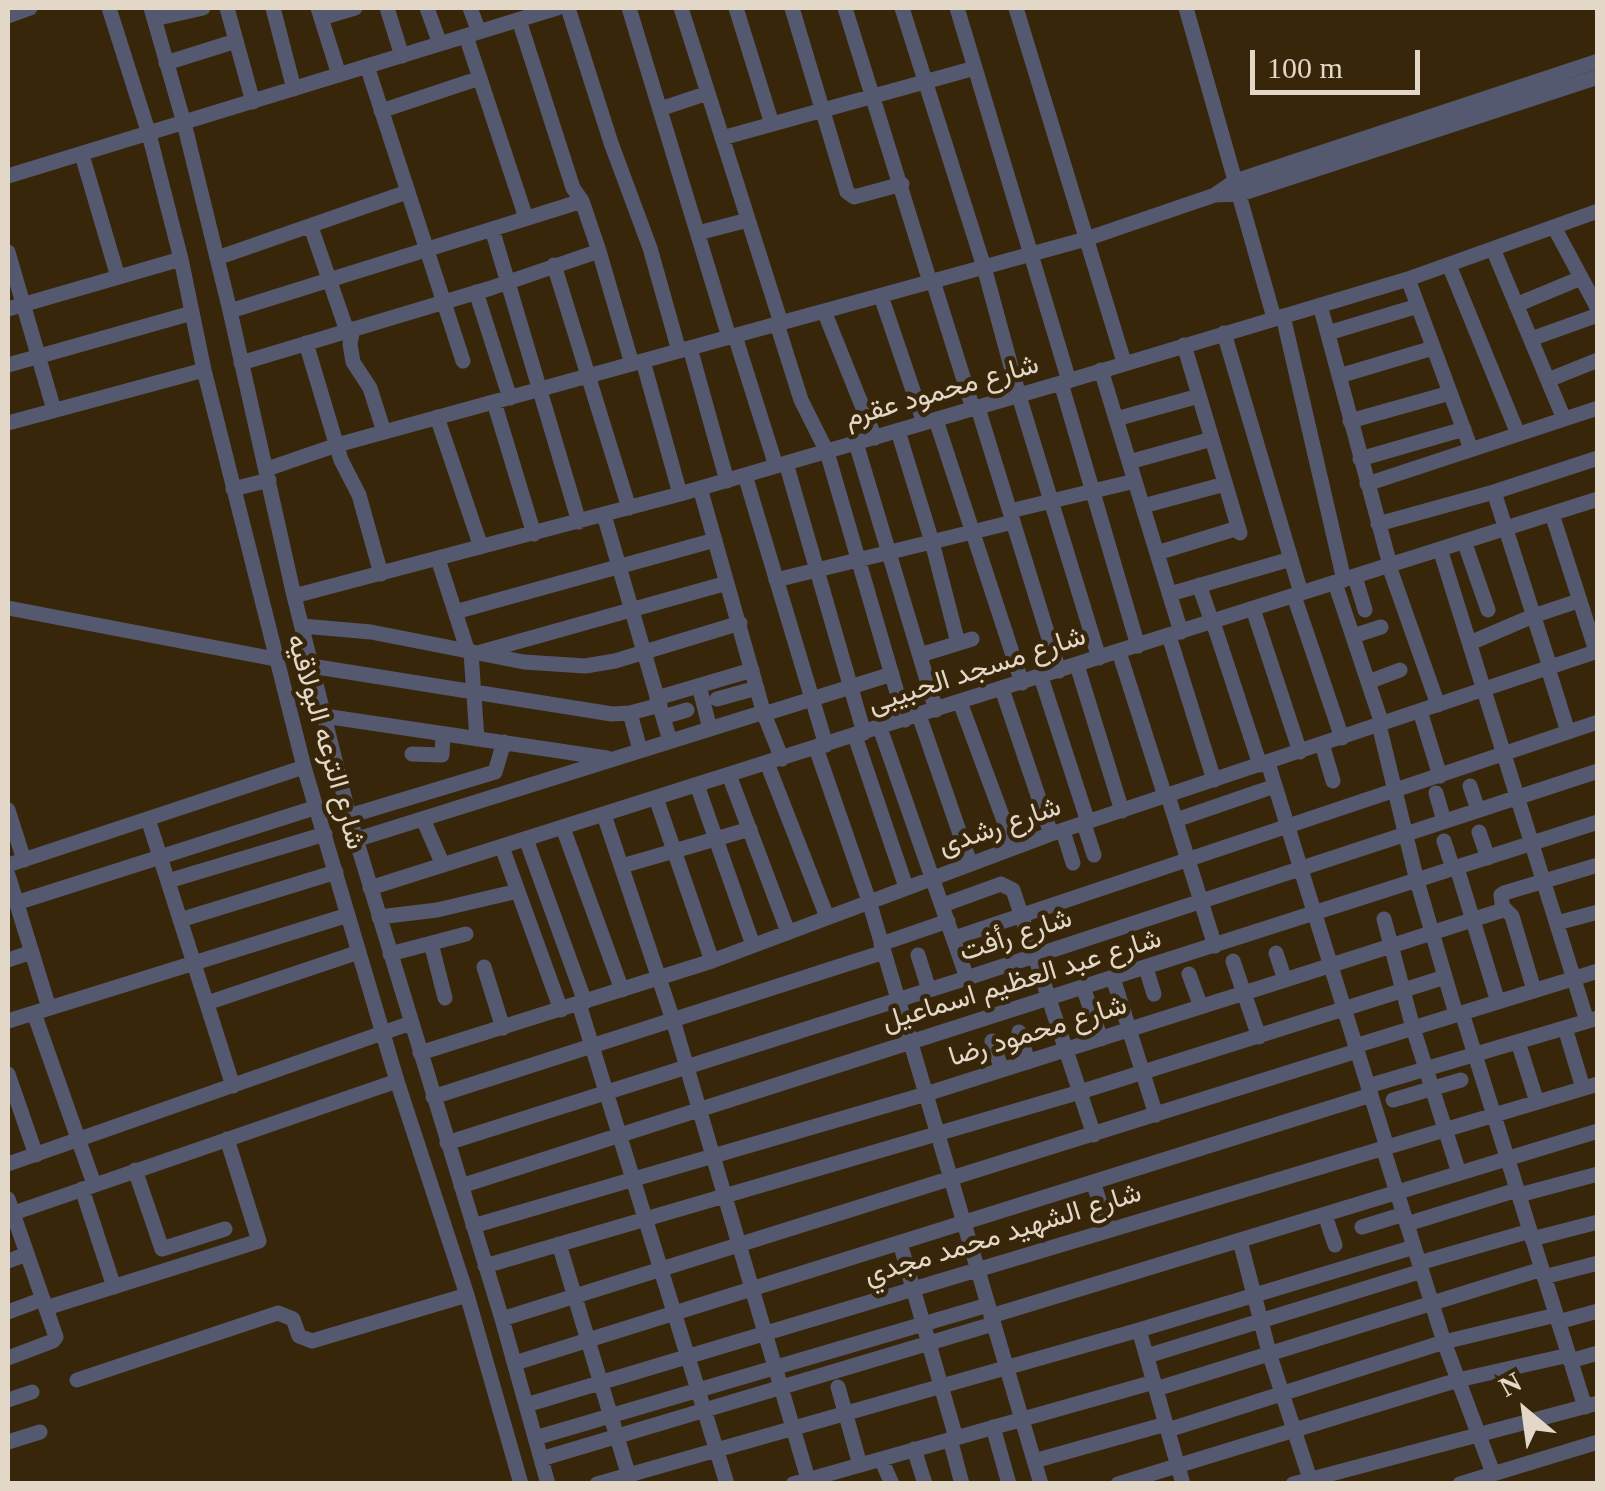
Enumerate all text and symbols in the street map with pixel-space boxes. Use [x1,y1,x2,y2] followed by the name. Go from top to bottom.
[1255,30,1425,92] scale bar
[1267,51,1343,84] text: 100 m
[841,348,1043,436] street label: شارع محمود عقرم
[864,620,1090,722] street label: شارع مسجد الحبيبى
[278,630,372,854] street label: شارع الترعه البولاقيه
[934,790,1066,864] street label: شارع رشدى
[956,902,1076,970] street label: شارع رأفت
[878,922,1166,1040] street label: شارع عبد العظيم اسماعيل
[945,989,1131,1075] street label: شارع محمود رضا
[860,1177,1146,1293] street label: شارع الشهيد محمد مجدي
[1475,1361,1575,1461] north arrow
[1494,1366,1527,1403] text: N

